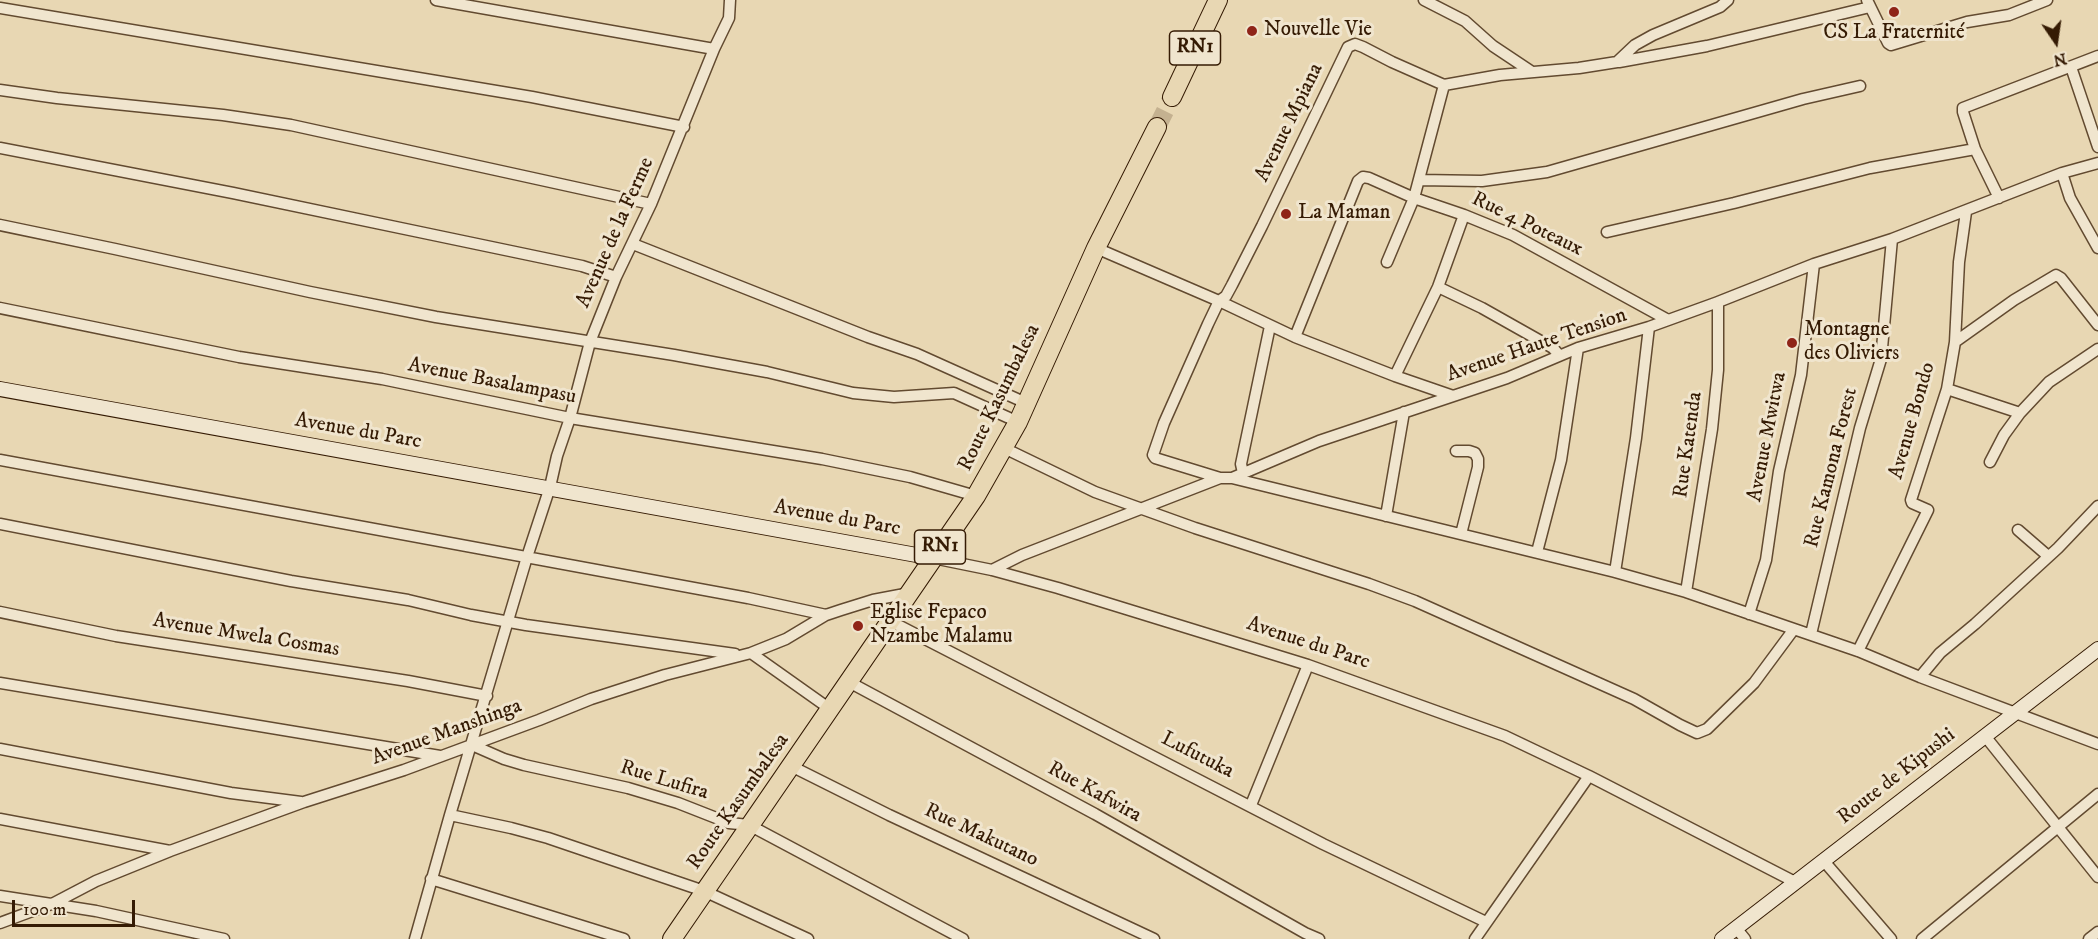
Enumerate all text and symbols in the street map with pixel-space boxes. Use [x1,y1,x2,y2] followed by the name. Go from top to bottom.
[1887,5,1901,19] marker: CS La Fraternité
[2026,12,2086,72] north arrow
[1264,18,1372,44] place label: Nouvelle Vie
[1823,21,1965,47] place label: CS La Fraternité
[1245,24,1259,38] marker: Nouvelle Vie
[1170,31,1220,65] road number: RN1
[2051,48,2069,71] text: N
[1250,60,1330,186] street label: Avenue Mpiana
[572,154,660,312] street label: Avenue de la Ferme
[1467,187,1587,263] street label: Rue 4 Poteaux
[1298,201,1390,227] place label: La Maman
[1279,207,1293,221] marker: La Maman
[1444,303,1630,389] street label: Avenue Haute Tension
[1804,318,1899,368] place label: Montagne des Oliviers
[954,320,1046,476] street label: Route Kasumbalesa
[1785,336,1799,350] marker: Montagne des Oliviers
[406,353,578,411] street label: Avenue Basalampasu
[1884,360,1942,482] street label: Avenue Bondo
[1743,370,1793,504] street label: Avenue Mwitwa
[1800,385,1864,551] street label: Rue Kamona Forest
[1669,390,1709,500] street label: Rue Katenda
[293,408,423,456] street label: Avenue du Parc
[772,495,902,543] street label: Avenue du Parc
[914,530,966,564] road number: RN1
[870,601,1013,651] place label: Eglise Fepaco Nzambe Malamu
[151,609,341,663] street label: Avenue Mwela Cosmas
[1243,612,1373,676] street label: Avenue du Parc
[851,619,865,633] marker: Eglise Fepaco Nzambe Malamu
[369,694,525,772] street label: Avenue Manshinga
[1833,723,1961,831] street label: Route de Kipushi
[1156,727,1238,785] street label: Lufutuka
[683,729,795,875] street label: Route Kasumbalesa
[617,756,711,806] street label: Rue Lufira
[1043,757,1145,829] street label: Rue Kafwira
[920,799,1042,873] street label: Rue Makutano
[15,888,138,926] scale bar
[23,899,66,921] text: 100 m

